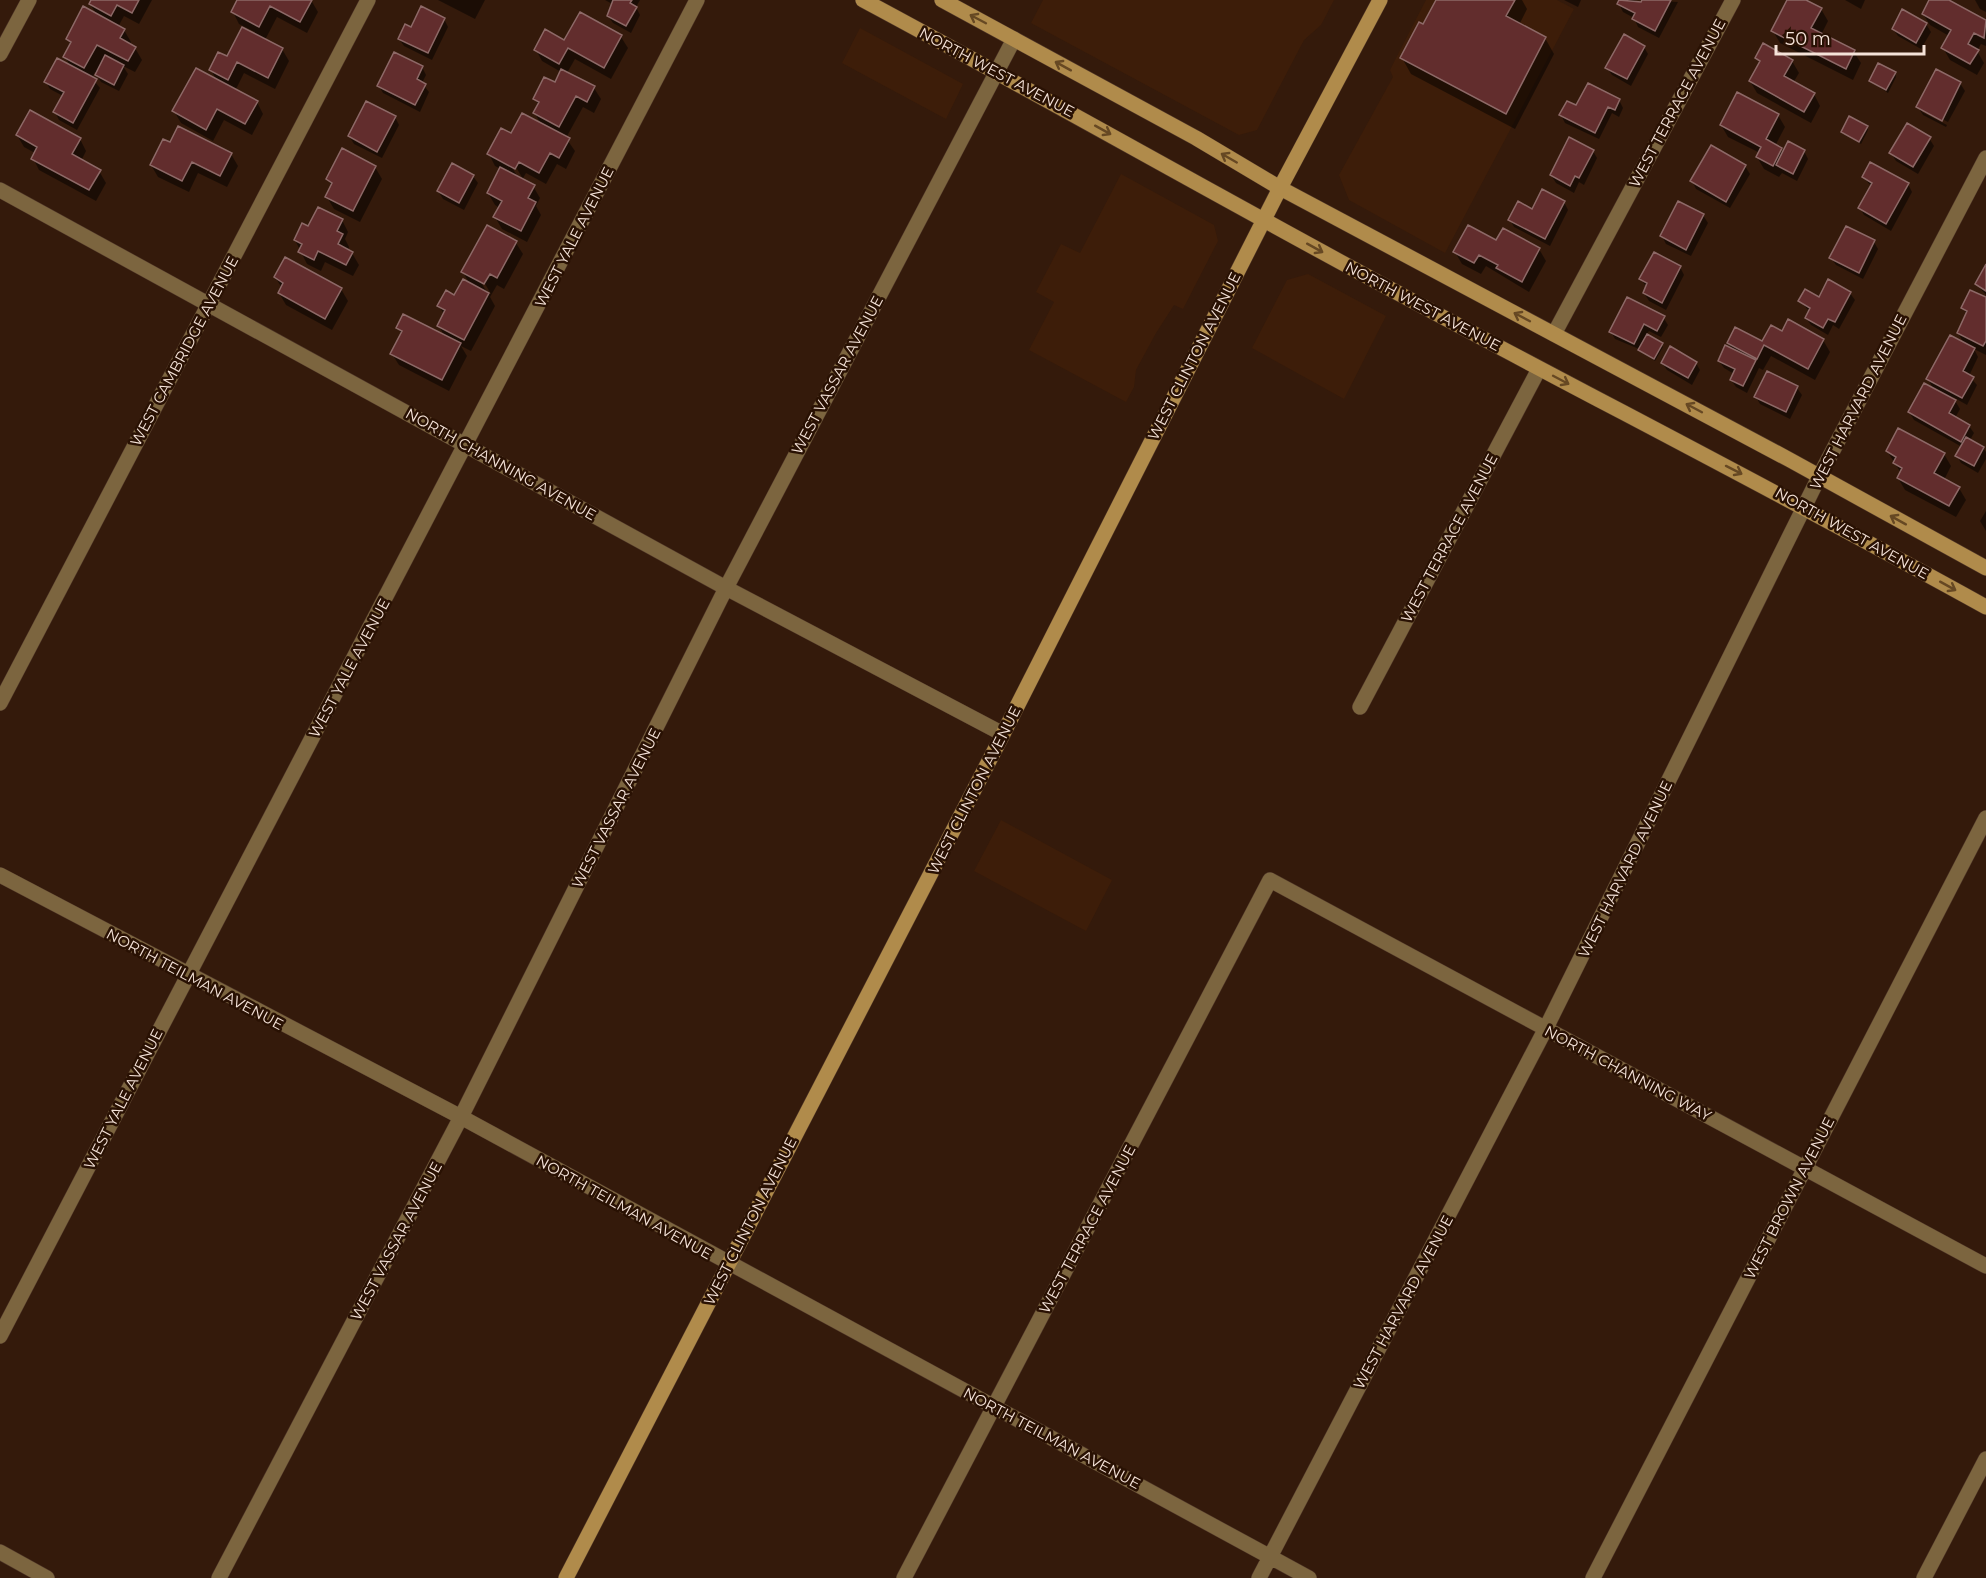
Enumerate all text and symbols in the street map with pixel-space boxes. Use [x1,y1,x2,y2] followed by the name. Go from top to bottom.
[970,13,987,25] one-way arrow
[1624,15,1730,191] street label: WEST TERRACE AVENUE
[1776,18,1924,56] scale bar
[916,23,1078,121] street label: NORTH WEST AVENUE
[1785,28,1831,50] text: 50 m
[1055,60,1073,71] one-way arrow
[1094,124,1111,136] one-way arrow
[1221,152,1238,164] one-way arrow
[530,164,618,310] street label: WEST YALE AVENUE
[1306,242,1323,254] one-way arrow
[126,253,242,449] street label: WEST CAMBRIDGE AVENUE
[1342,257,1504,355] street label: NORTH WEST AVENUE
[1143,269,1245,443] street label: WEST CLINTON AVENUE
[787,292,887,458] street label: WEST VASSAR AVENUE
[1513,310,1531,322] one-way arrow
[1805,311,1911,493] street label: WEST HARVARD AVENUE
[1551,375,1569,386] one-way arrow
[1685,402,1703,413] one-way arrow
[402,404,600,524] street label: NORTH CHANNING AVENUE
[1396,450,1502,626] street label: WEST TERRACE AVENUE
[1724,464,1742,476] one-way arrow
[1772,483,1932,583] street label: NORTH WEST AVENUE
[1889,514,1907,525] one-way arrow
[1939,580,1956,592] one-way arrow
[304,595,394,741] street label: WEST YALE AVENUE
[923,703,1025,877] street label: WEST CLINTON AVENUE
[567,725,665,891] street label: WEST VASSAR AVENUE
[1574,777,1676,961] street label: WEST HARVARD AVENUE
[103,924,287,1034] street label: NORTH TEILMAN AVENUE
[1541,1021,1715,1125] street label: NORTH CHANNING WAY
[79,1026,167,1172] street label: WEST YALE AVENUE
[1740,1114,1838,1282] street label: WEST BROWN AVENUE
[699,1134,801,1308] street label: WEST CLINTON AVENUE
[1034,1141,1140,1317] street label: WEST TERRACE AVENUE
[533,1151,715,1263] street label: NORTH TEILMAN AVENUE
[346,1158,446,1324] street label: WEST VASSAR AVENUE
[1349,1212,1457,1392] street label: WEST HARVARD AVENUE
[960,1383,1144,1493] street label: NORTH TEILMAN AVENUE

